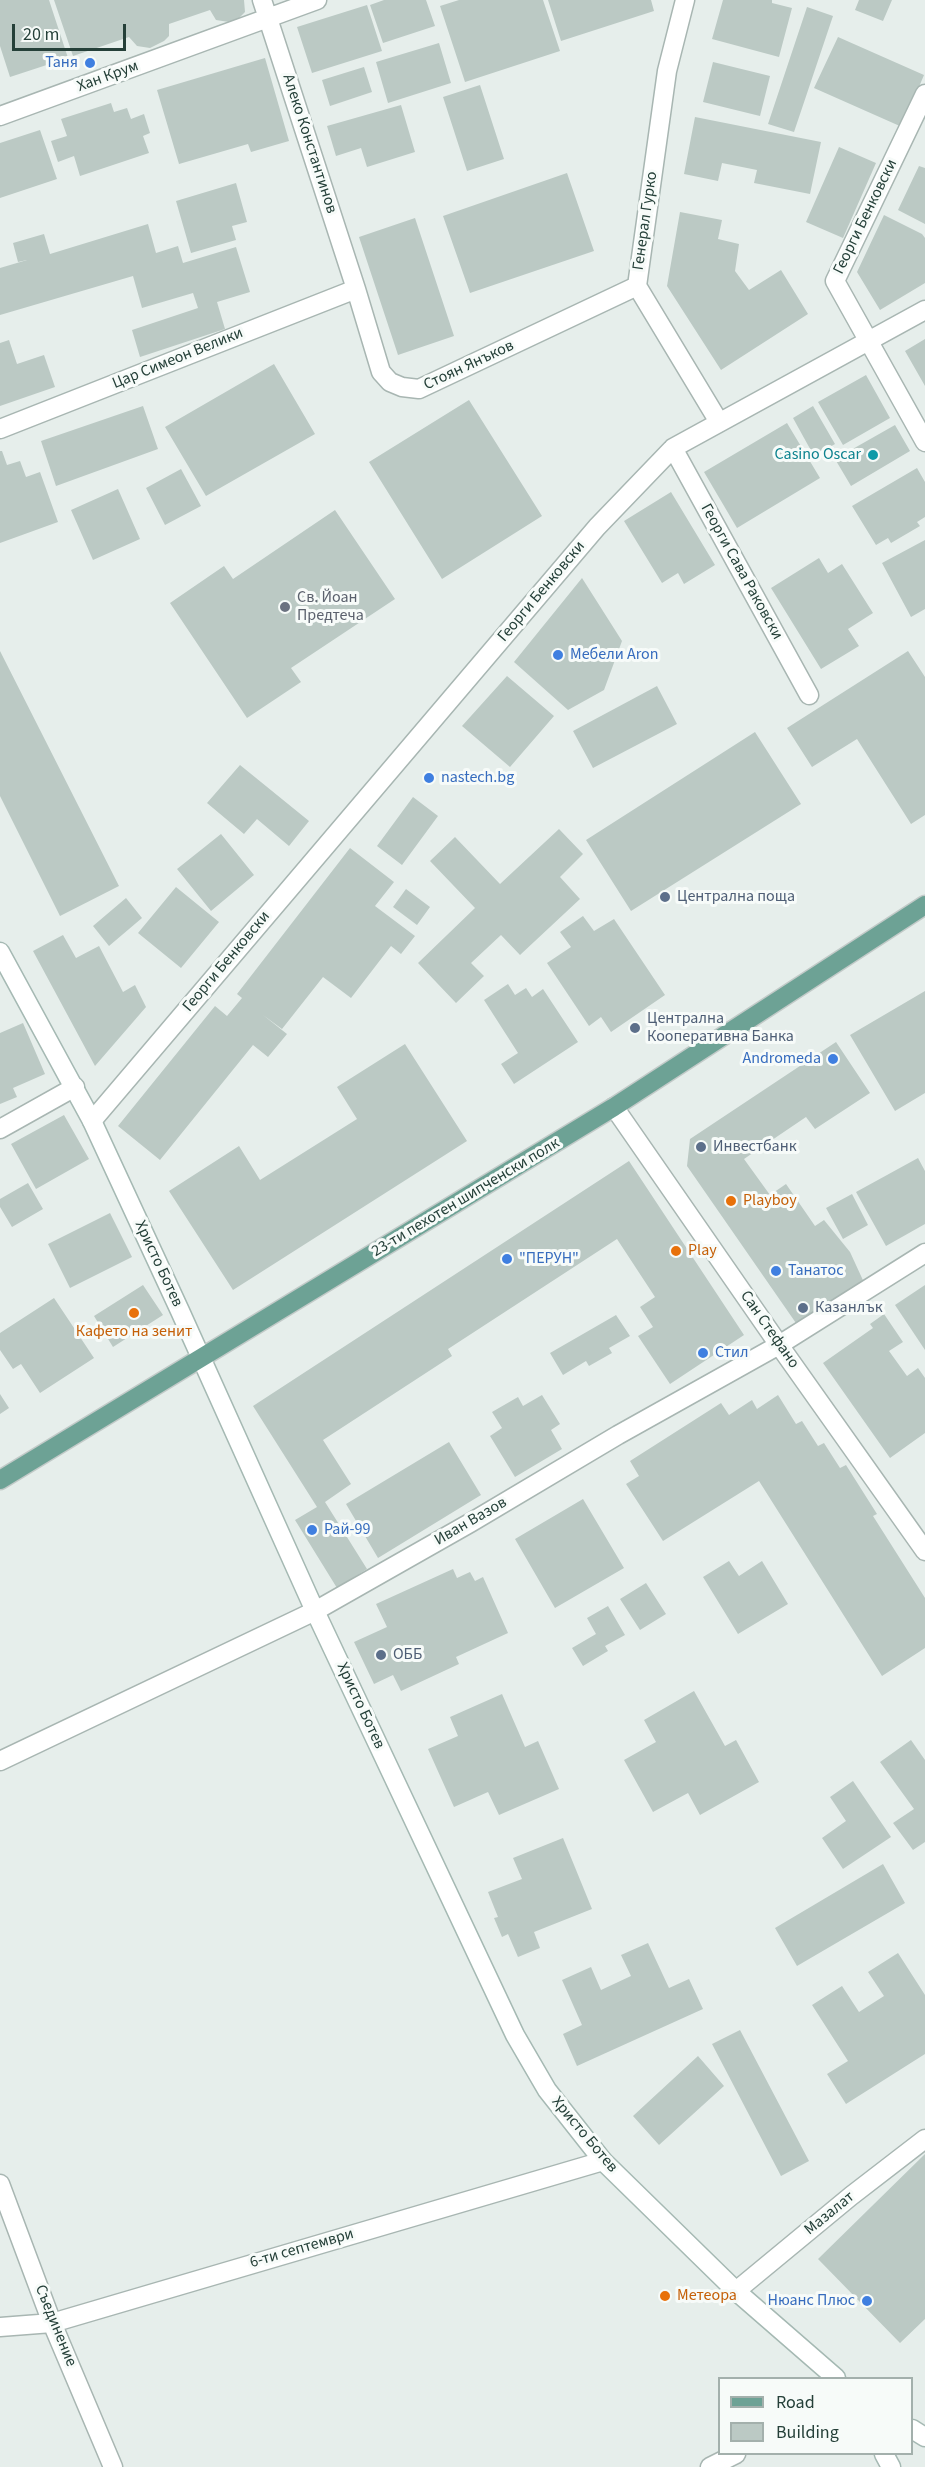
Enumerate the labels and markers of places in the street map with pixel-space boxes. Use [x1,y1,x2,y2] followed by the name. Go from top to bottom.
[45,53,78,73] place label: Таня
[83,56,97,70] marker: Таня
[774,445,861,465] place label: Casino Oscar
[866,448,880,462] marker: Casino Oscar
[297,588,364,626] place label: Св. Йоан Предтеча
[278,600,292,614] marker: Св. Йоан Предтеча
[570,645,658,665] place label: Мебели Aron
[551,648,565,662] marker: Мебели Aron
[441,768,514,788] place label: nastech.bg
[422,771,436,785] marker: nastech.bg
[677,887,795,907] place label: Централна поща
[658,890,672,904] marker: Централна поща
[647,1009,794,1047] place label: Централна Кооперативна Банка
[628,1021,642,1035] marker: Централна Кооперативна Банка
[742,1049,821,1069] place label: Andromeda
[826,1052,840,1066] marker: Andromeda
[713,1137,797,1157] place label: Инвестбанк
[694,1140,708,1154] marker: Инвестбанк
[743,1191,797,1211] place label: Playboy
[724,1194,738,1208] marker: Playboy
[688,1241,717,1261] place label: Play
[669,1244,683,1258] marker: Play
[519,1249,579,1269] place label: "ПЕРУН"
[500,1252,514,1266] marker: "ПЕРУН"
[788,1261,843,1281] place label: Танатос
[769,1264,783,1278] marker: Танатос
[815,1298,883,1318] place label: Казанлък
[796,1301,810,1315] marker: Казанлък
[127,1306,141,1320] marker: Кафето на зенит
[76,1322,192,1342] place label: Кафето на зенит
[715,1343,749,1363] place label: Стил
[696,1346,710,1360] marker: Стил
[324,1520,370,1540] place label: Рай-99
[305,1523,319,1537] marker: Рай-99
[393,1645,422,1665] place label: ОББ
[374,1648,388,1662] marker: ОББ
[677,2286,737,2306] place label: Метеора
[658,2289,672,2303] marker: Метеора
[768,2291,855,2311] place label: Нюанс Плюс
[860,2294,874,2308] marker: Нюанс Плюс

